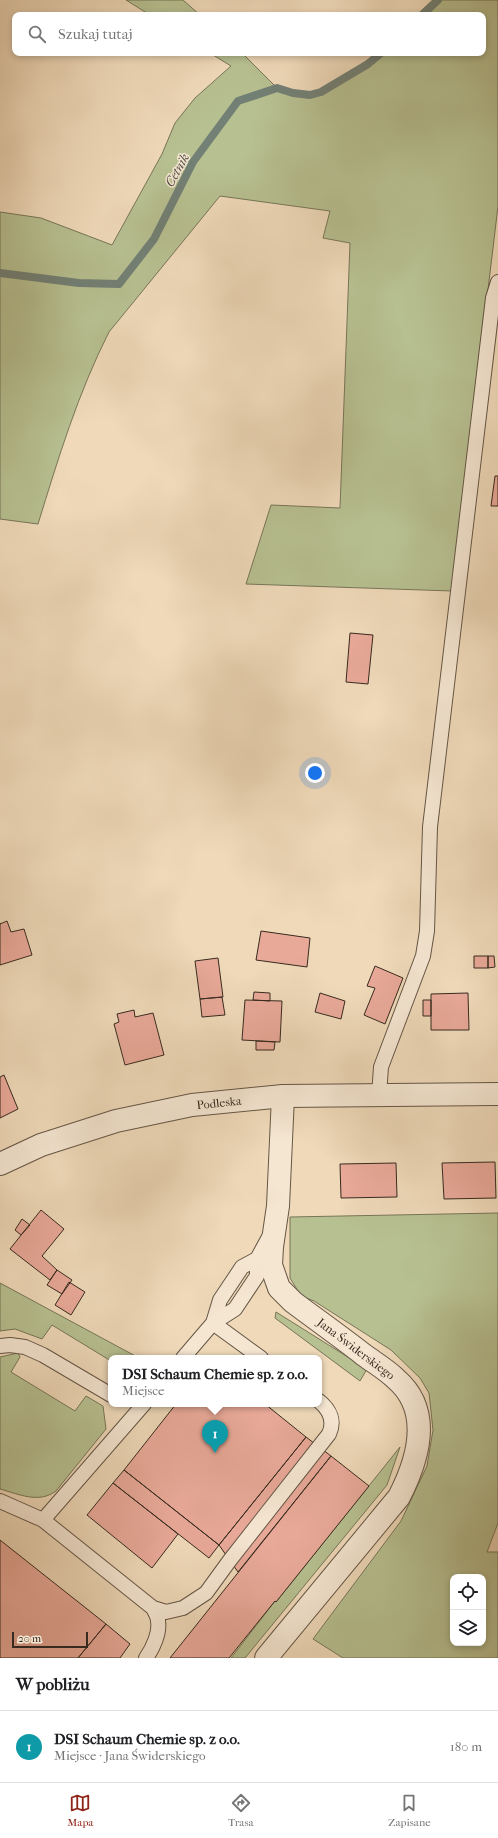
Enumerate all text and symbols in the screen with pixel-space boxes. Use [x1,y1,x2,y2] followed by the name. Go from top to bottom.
[12,12,486,56] search box
[26,23,48,45] icon: search
[58,25,132,43] text: Szukaj tutaj
[162,151,192,189] water label: Cetnik
[305,763,325,783] your location
[196,1094,242,1112] street label: Podleska
[314,1314,398,1383] street label: Jana Świderskiego
[108,1355,322,1407] popup
[122,1365,308,1383] text: DSI Schaum Chemie sp. z o.o.
[122,1383,164,1398] text: Miejsce
[202,1420,228,1453] pin: 1
[450,1574,486,1646] map controls
[450,1574,486,1610] button: locate
[450,1610,486,1646] button: layers
[12,1630,88,1649] scale bar
[18,1632,41,1645] text: 20 m
[16,1674,90,1694] text: W pobliżu
[54,1730,240,1748] text: DSI Schaum Chemie sp. z o.o.
[27,1739,31,1754] text: 1
[450,1739,482,1754] text: 180 m
[54,1748,206,1763] text: Miejsce · Jana Świderskiego
[67,1792,93,1829] tab: Mapa
[228,1792,254,1829] tab: Trasa
[388,1792,431,1829] tab: Zapisane

